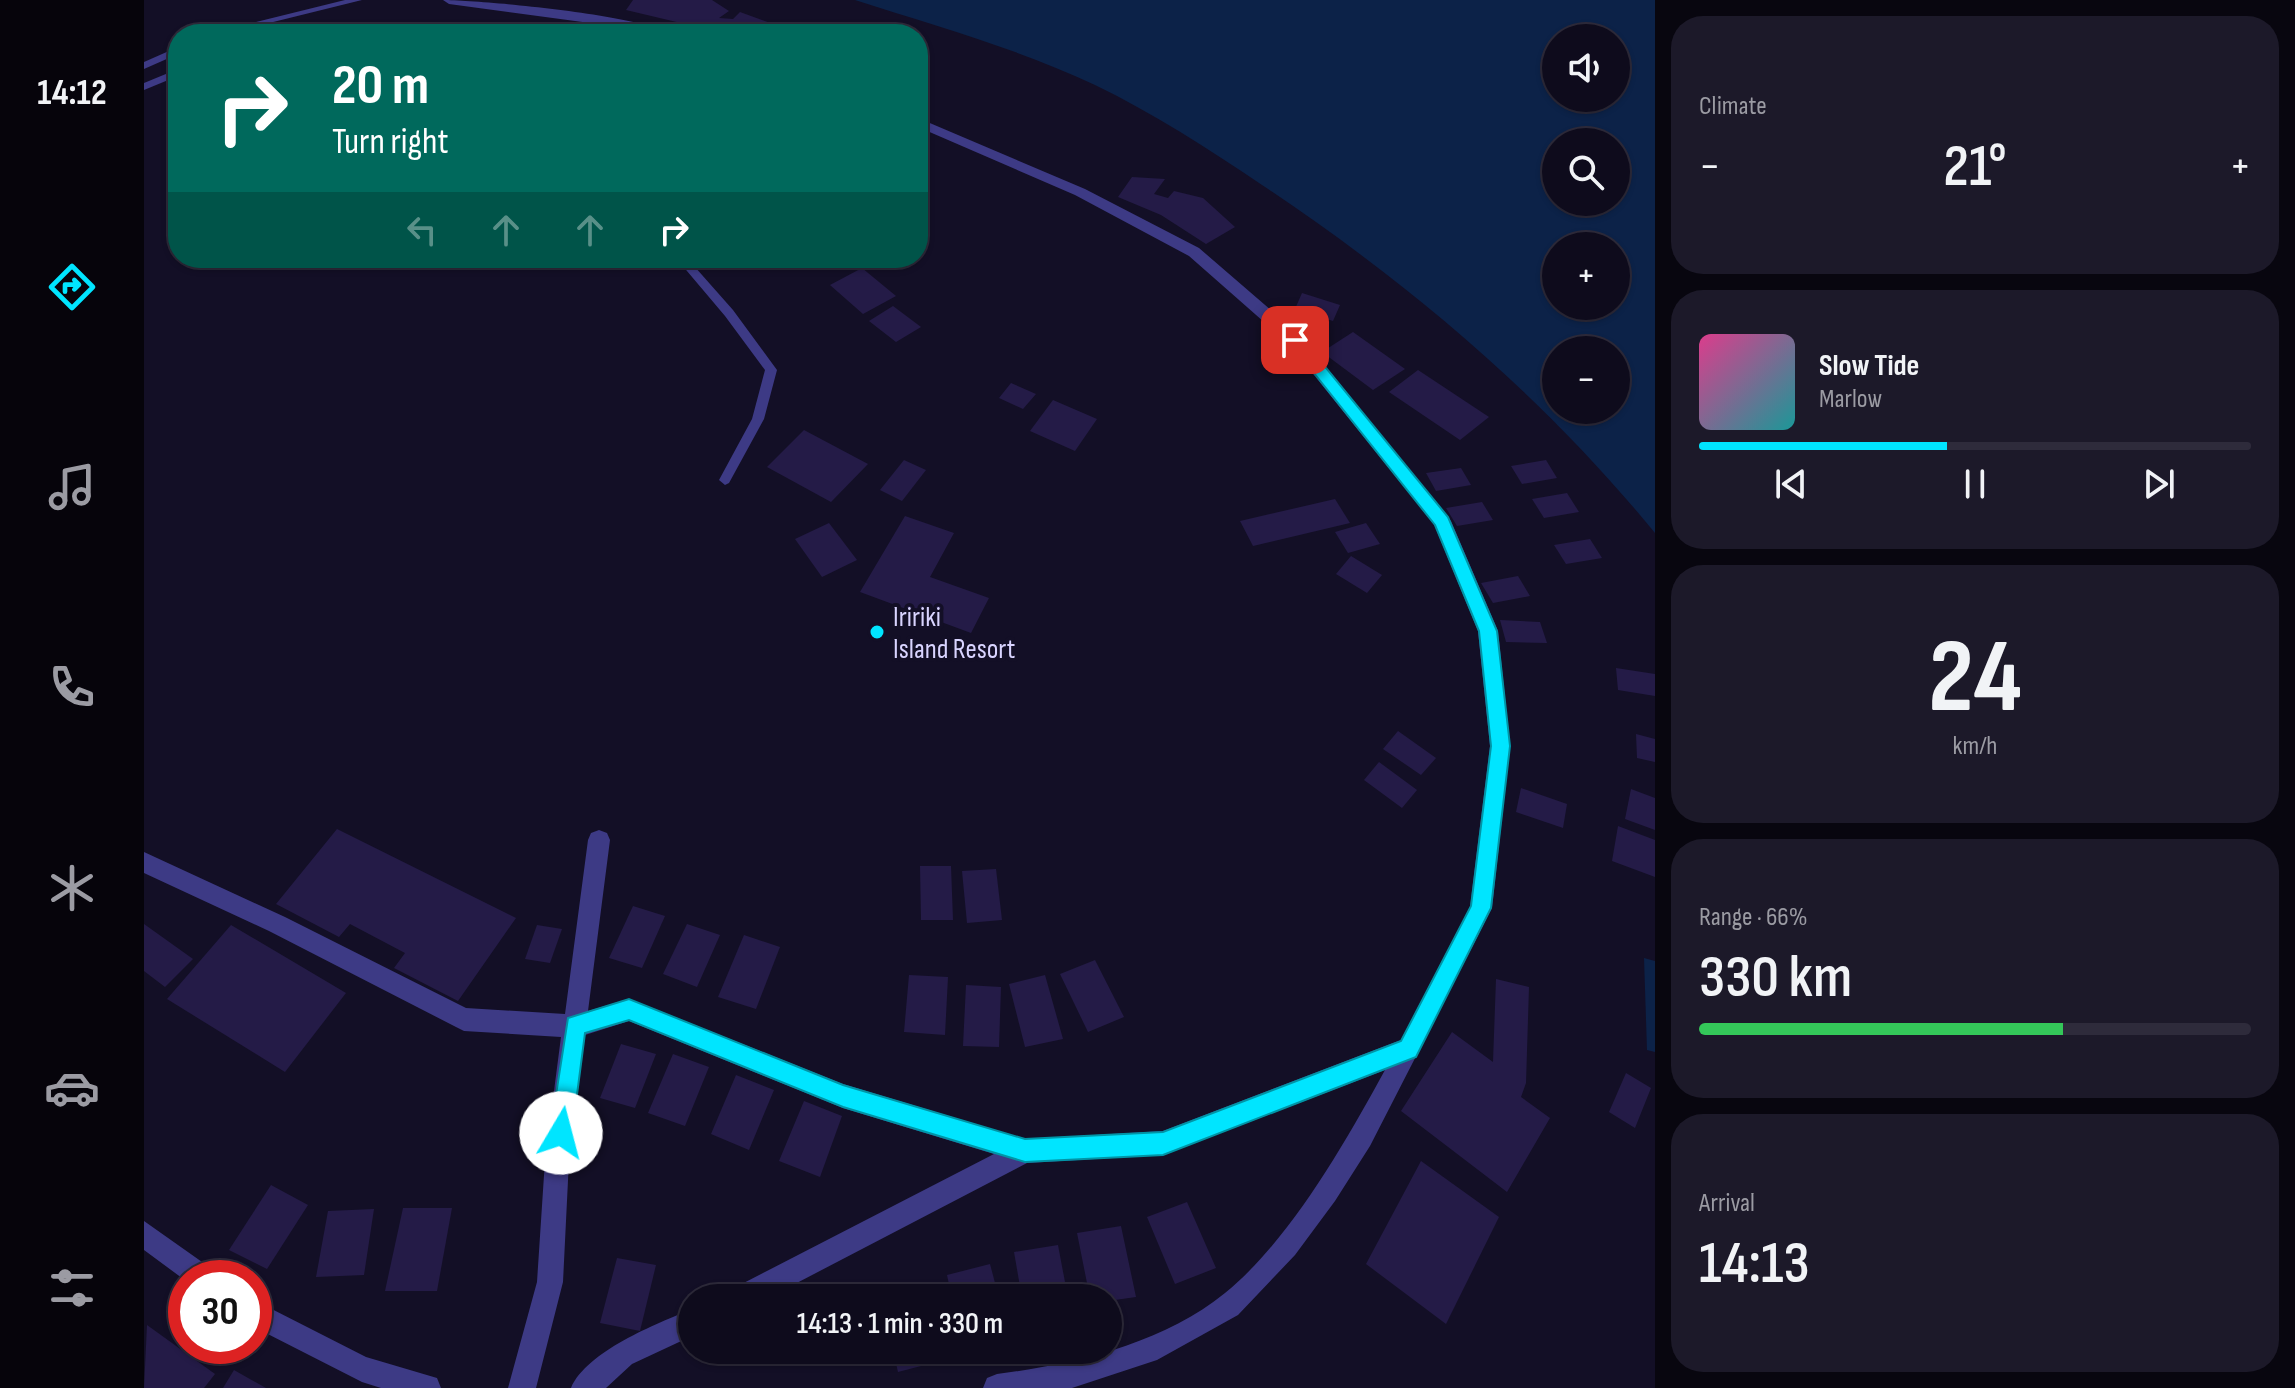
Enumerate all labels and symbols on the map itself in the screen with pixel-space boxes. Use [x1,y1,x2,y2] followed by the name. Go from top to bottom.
[1261,306,1329,374] pin
[893,601,1015,666] place label: Iririki Island Resort
[868,623,886,641] marker: Iririki Island Resort
[519,1091,603,1175] position arrow
[168,1260,272,1364] speed limit sign: 30

